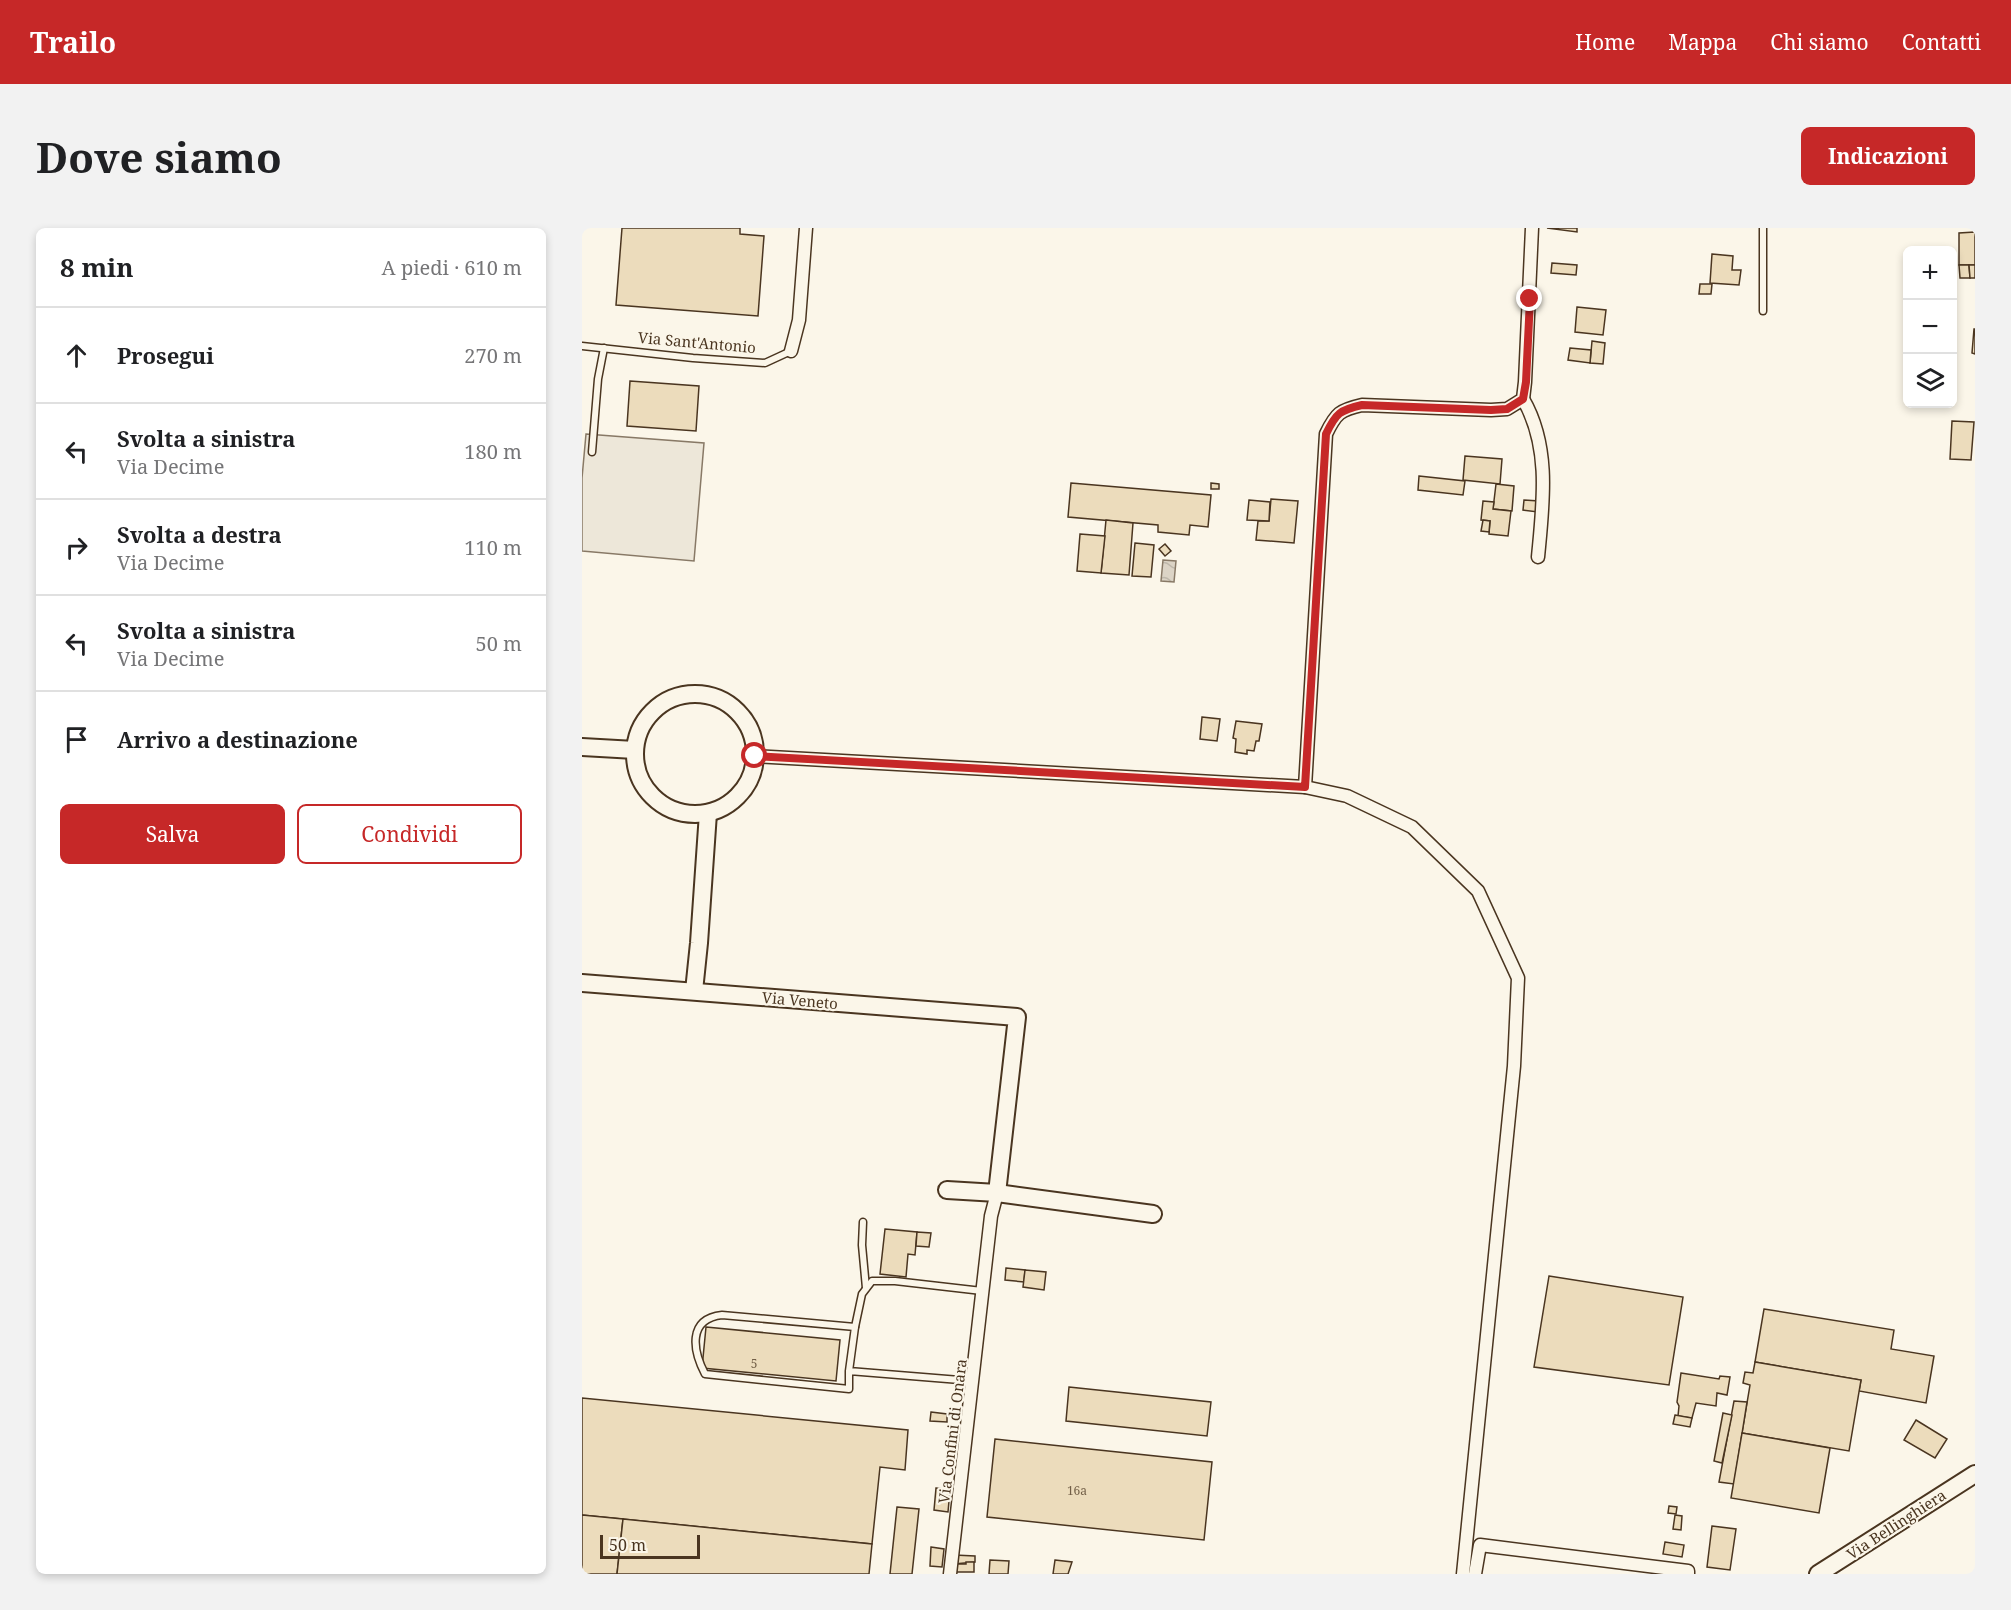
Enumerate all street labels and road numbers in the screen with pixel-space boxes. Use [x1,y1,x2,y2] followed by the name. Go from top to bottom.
[637,327,757,357] street label: Via Sant'Antonio
[761,987,839,1013] street label: Via Veneto
[933,1358,971,1504] street label: Via Confini di Onara
[1843,1484,1949,1564] street label: Via Bellinghiera

